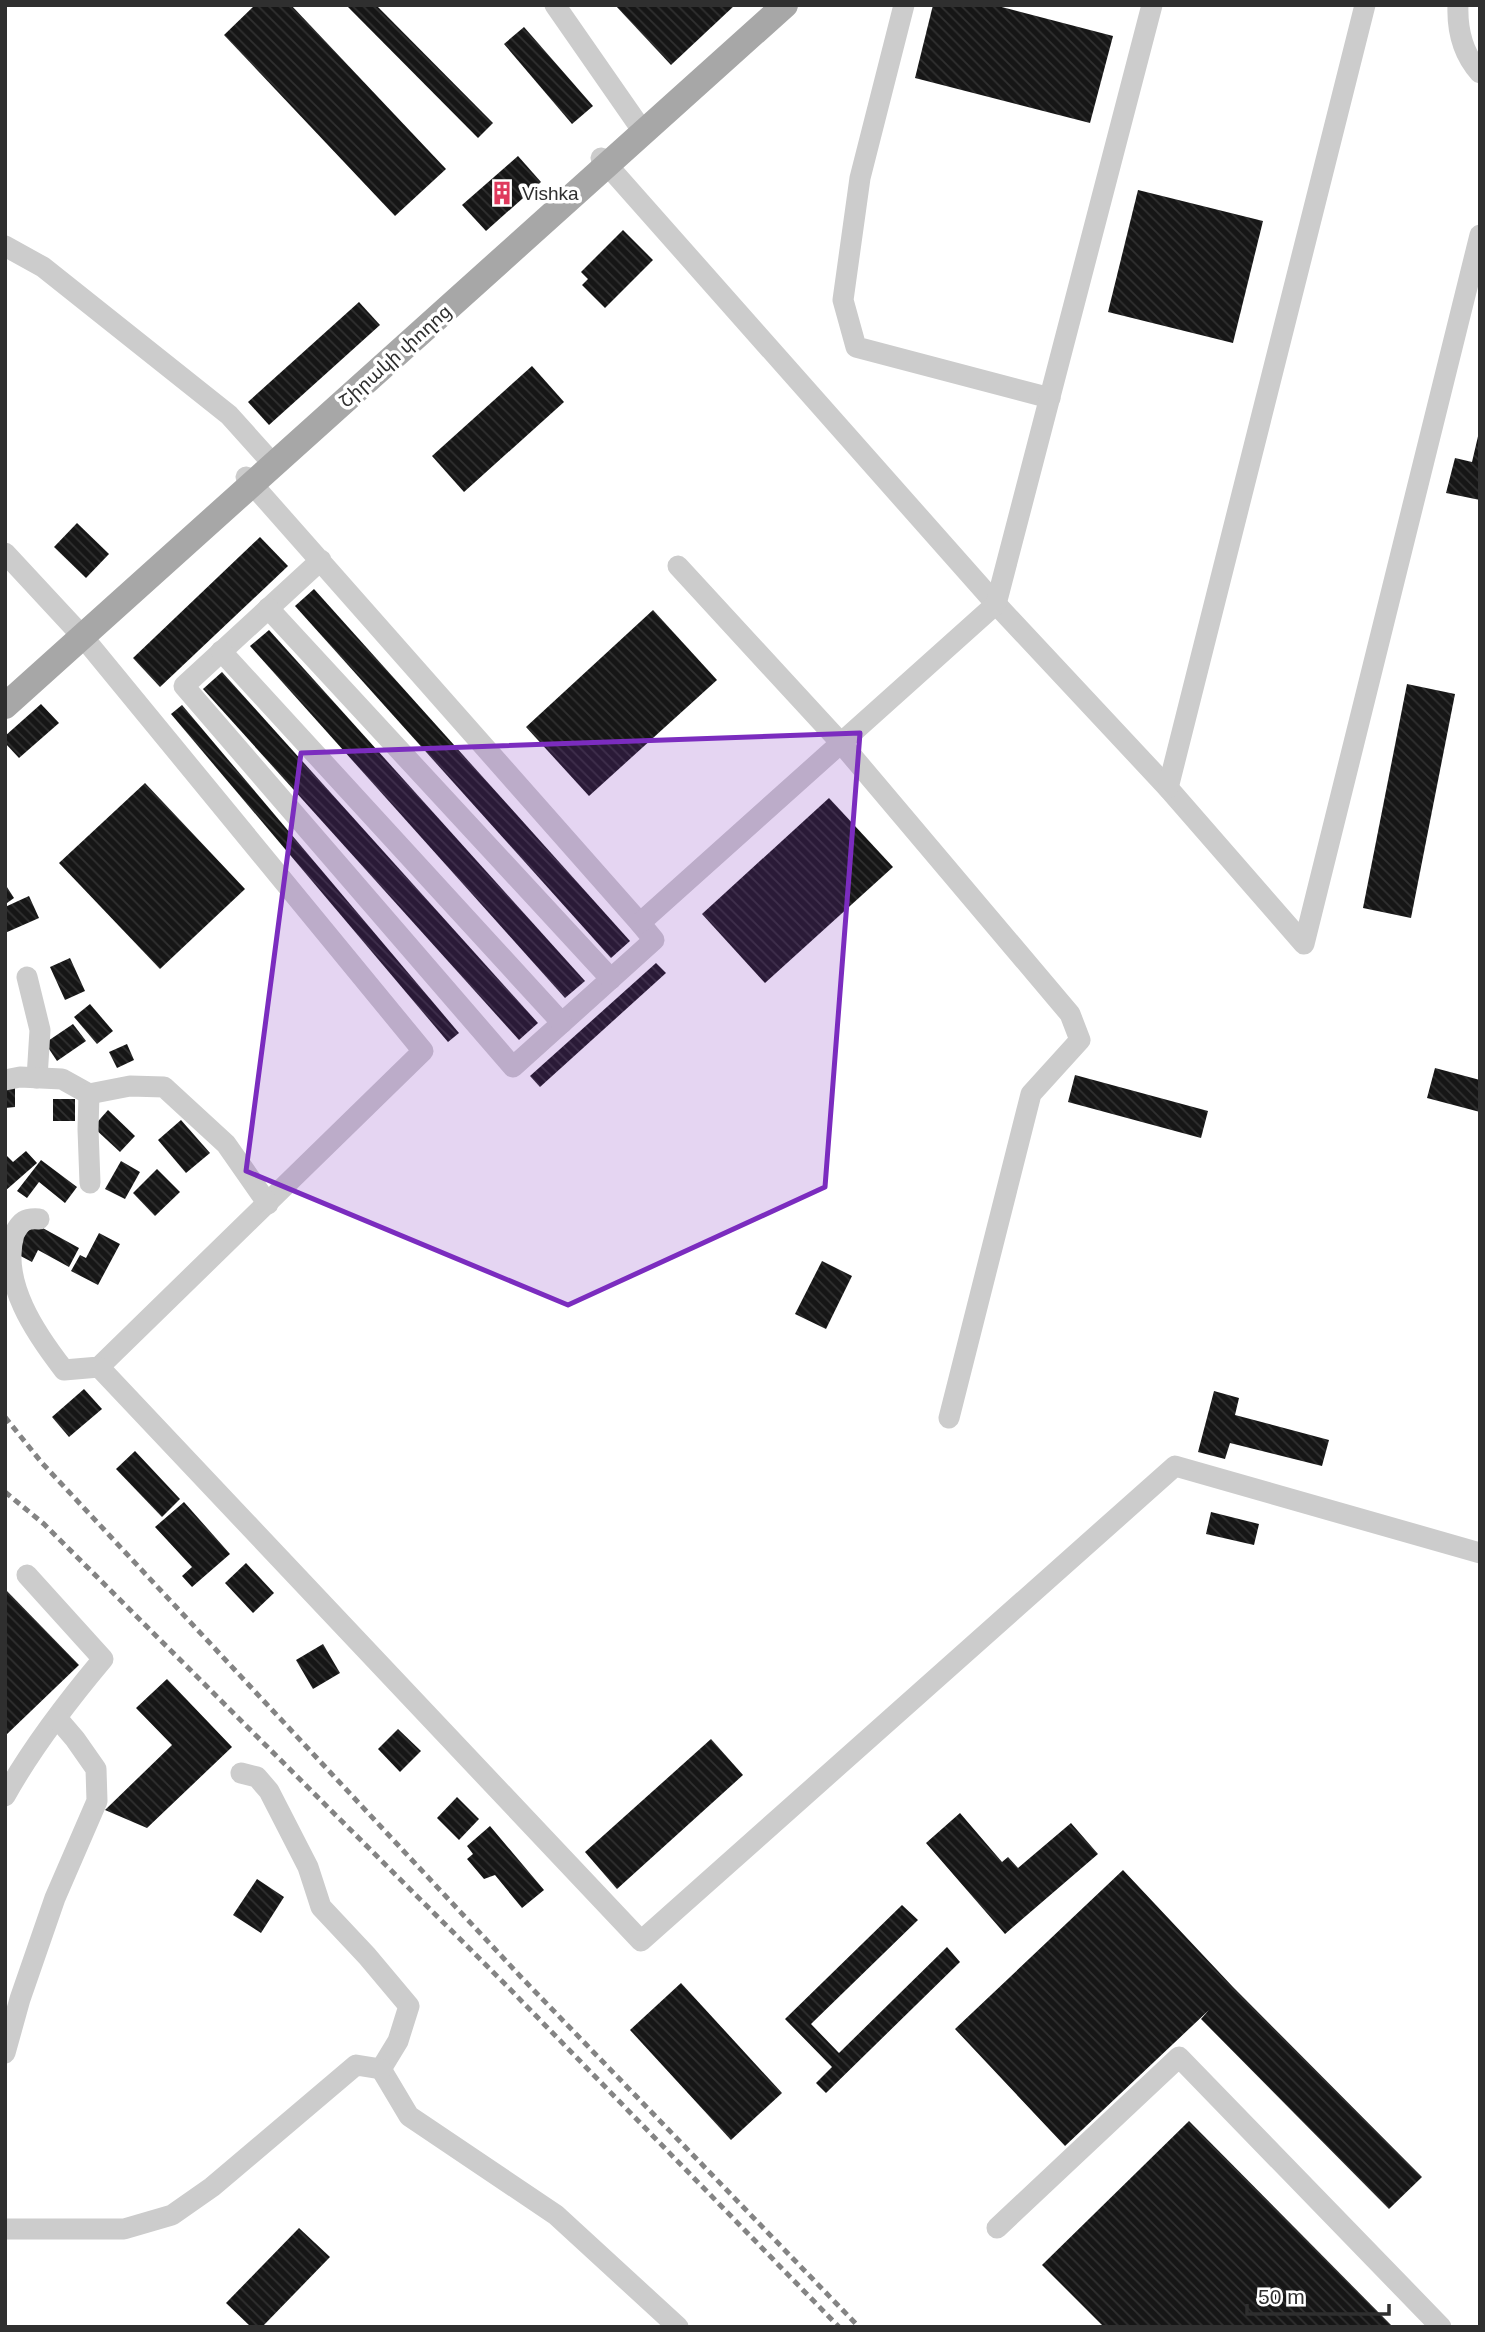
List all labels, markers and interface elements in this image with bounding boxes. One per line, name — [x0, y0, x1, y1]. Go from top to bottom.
building icon: Vishka — [488, 179, 516, 207]
place label: Vishka — [522, 183, 579, 204]
street label: Շիրակի փողոց — [335, 300, 456, 412]
scale bar — [1247, 2272, 1389, 2316]
text: 50 m — [1258, 2285, 1305, 2308]

